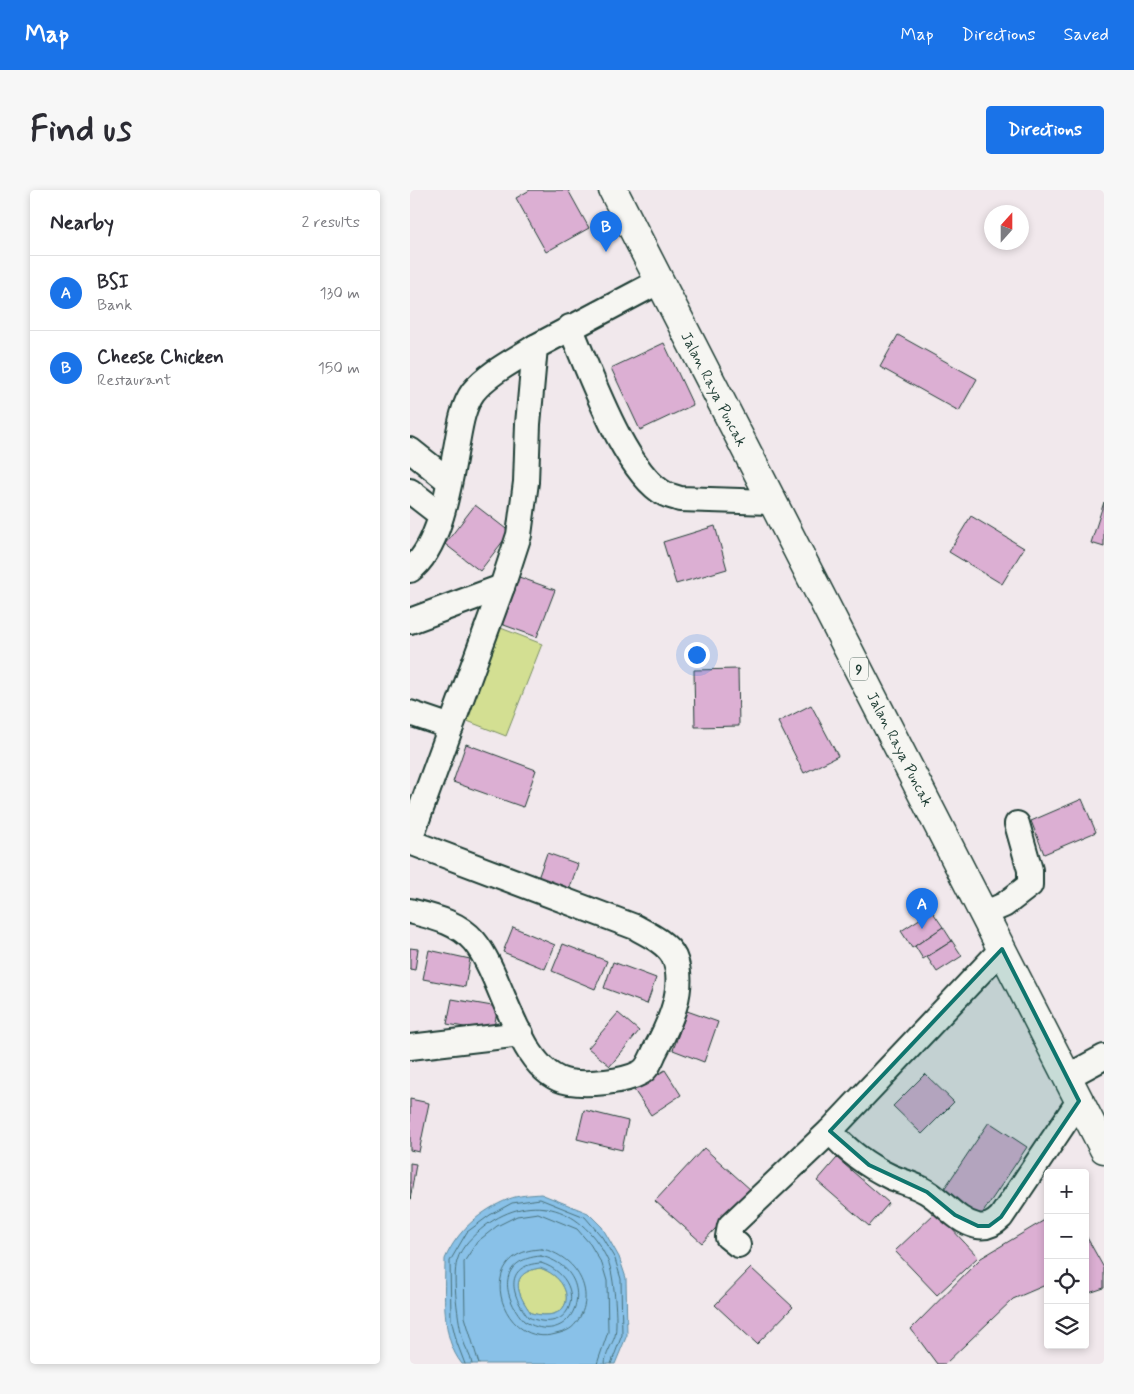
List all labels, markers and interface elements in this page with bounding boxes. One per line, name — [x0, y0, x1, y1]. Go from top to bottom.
text: Map — [25, 20, 69, 51]
text: Map — [901, 23, 934, 47]
text: Directions — [962, 23, 1036, 47]
text: Saved — [1064, 23, 1109, 47]
button: Directions — [986, 106, 1104, 154]
text: Find us — [30, 107, 132, 153]
north arrow — [984, 205, 1029, 250]
text: Nearby — [50, 209, 114, 237]
pin: B — [590, 211, 622, 252]
text: 2 results — [302, 212, 360, 233]
text: BSI — [97, 270, 129, 295]
text: A — [61, 283, 71, 304]
text: 130 m — [319, 283, 360, 304]
text: Bank — [97, 295, 132, 316]
street label: Jalan Raya Puncak — [675, 329, 751, 450]
text: Cheese Chicken — [97, 345, 224, 370]
text: B — [61, 358, 71, 379]
text: 150 m — [318, 358, 360, 379]
text: Restaurant — [97, 370, 171, 391]
your location — [684, 642, 710, 668]
road number: 9 — [850, 658, 868, 680]
street label: Jalan Raya Puncak — [861, 689, 937, 810]
pin: A — [906, 888, 938, 929]
map controls — [1044, 1169, 1089, 1349]
button: + — [1044, 1169, 1089, 1214]
button: − — [1044, 1214, 1089, 1259]
button: locate — [1044, 1259, 1089, 1304]
button: layers — [1044, 1304, 1089, 1349]

